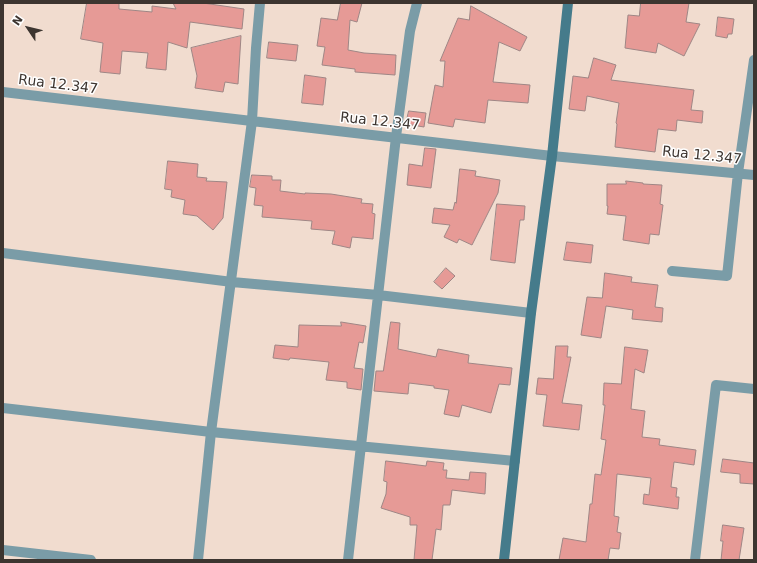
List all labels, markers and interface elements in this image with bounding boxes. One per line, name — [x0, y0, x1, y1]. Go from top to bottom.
north arrow — [8, 8, 48, 48]
text: N — [10, 13, 26, 28]
street label: Rua 12.347 — [17, 72, 99, 98]
street label: Rua 12.347 — [339, 109, 421, 135]
street label: Rua 12.347 — [661, 143, 743, 169]

